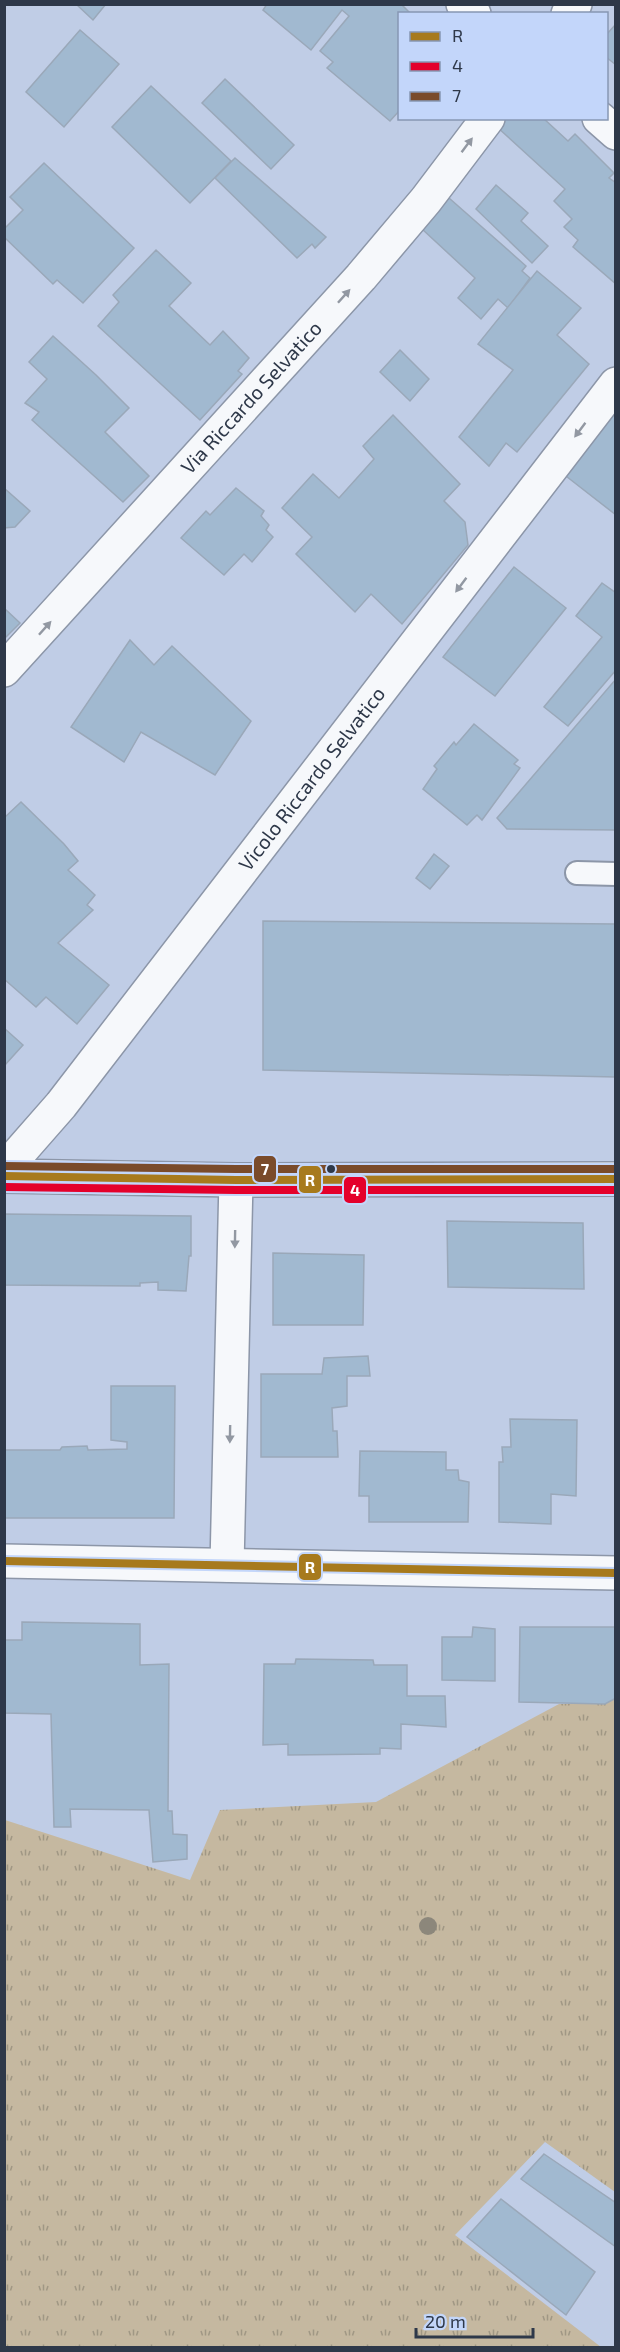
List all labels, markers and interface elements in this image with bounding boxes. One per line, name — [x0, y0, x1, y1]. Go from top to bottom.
legend — [398, 12, 608, 120]
text: R — [452, 24, 463, 46]
text: 4 — [452, 54, 463, 76]
text: 7 — [452, 84, 461, 106]
one-way arrow — [461, 138, 473, 153]
one-way arrow — [336, 289, 350, 303]
street label: Via Riccardo Selvatico — [175, 316, 326, 478]
one-way arrow — [574, 422, 586, 438]
one-way arrow — [455, 577, 468, 593]
one-way arrow — [38, 621, 51, 636]
street label: Vicolo Riccardo Selvatico — [233, 682, 389, 875]
line badge: 7 — [253, 1155, 277, 1183]
text: 7 — [261, 1159, 270, 1178]
unlabelled marker — [325, 1163, 337, 1175]
line badge: R — [298, 1165, 322, 1194]
text: R — [305, 1170, 315, 1189]
line badge: 4 — [343, 1176, 367, 1204]
text: 4 — [350, 1180, 360, 1199]
one-way arrow — [230, 1229, 240, 1248]
one-way arrow — [225, 1424, 235, 1443]
line badge: R — [298, 1553, 322, 1581]
text: R — [305, 1557, 315, 1576]
scale bar — [416, 2301, 533, 2339]
text: 20 m — [425, 2310, 466, 2332]

